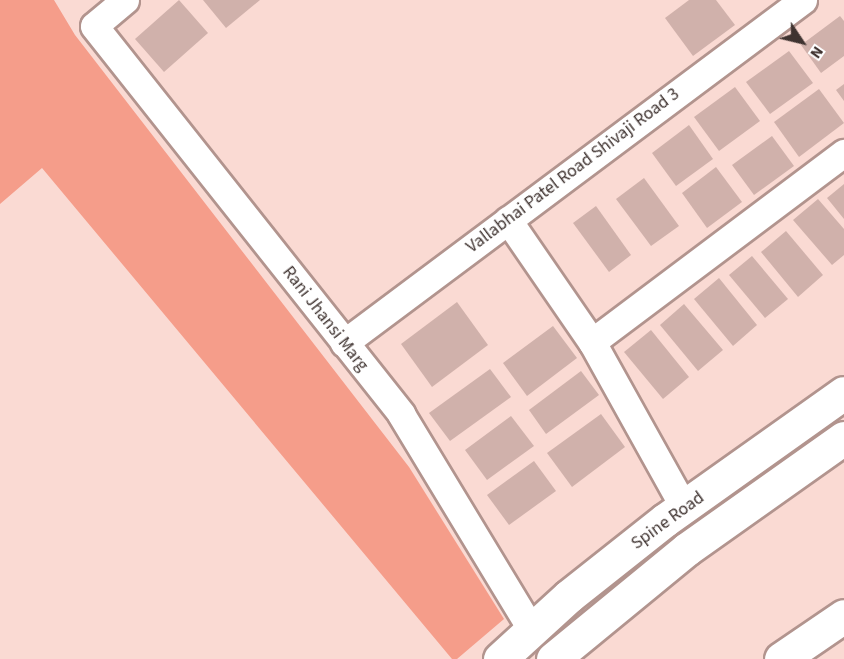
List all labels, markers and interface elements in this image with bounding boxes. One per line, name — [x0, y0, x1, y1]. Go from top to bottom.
north arrow — [772, 12, 832, 72]
text: N — [805, 42, 829, 63]
street label: Vallabhai Patel Road Shivaji Road 3 — [462, 84, 684, 258]
street label: Rani Jhansi Marg — [277, 262, 373, 376]
street label: Spine Road — [627, 487, 709, 555]

